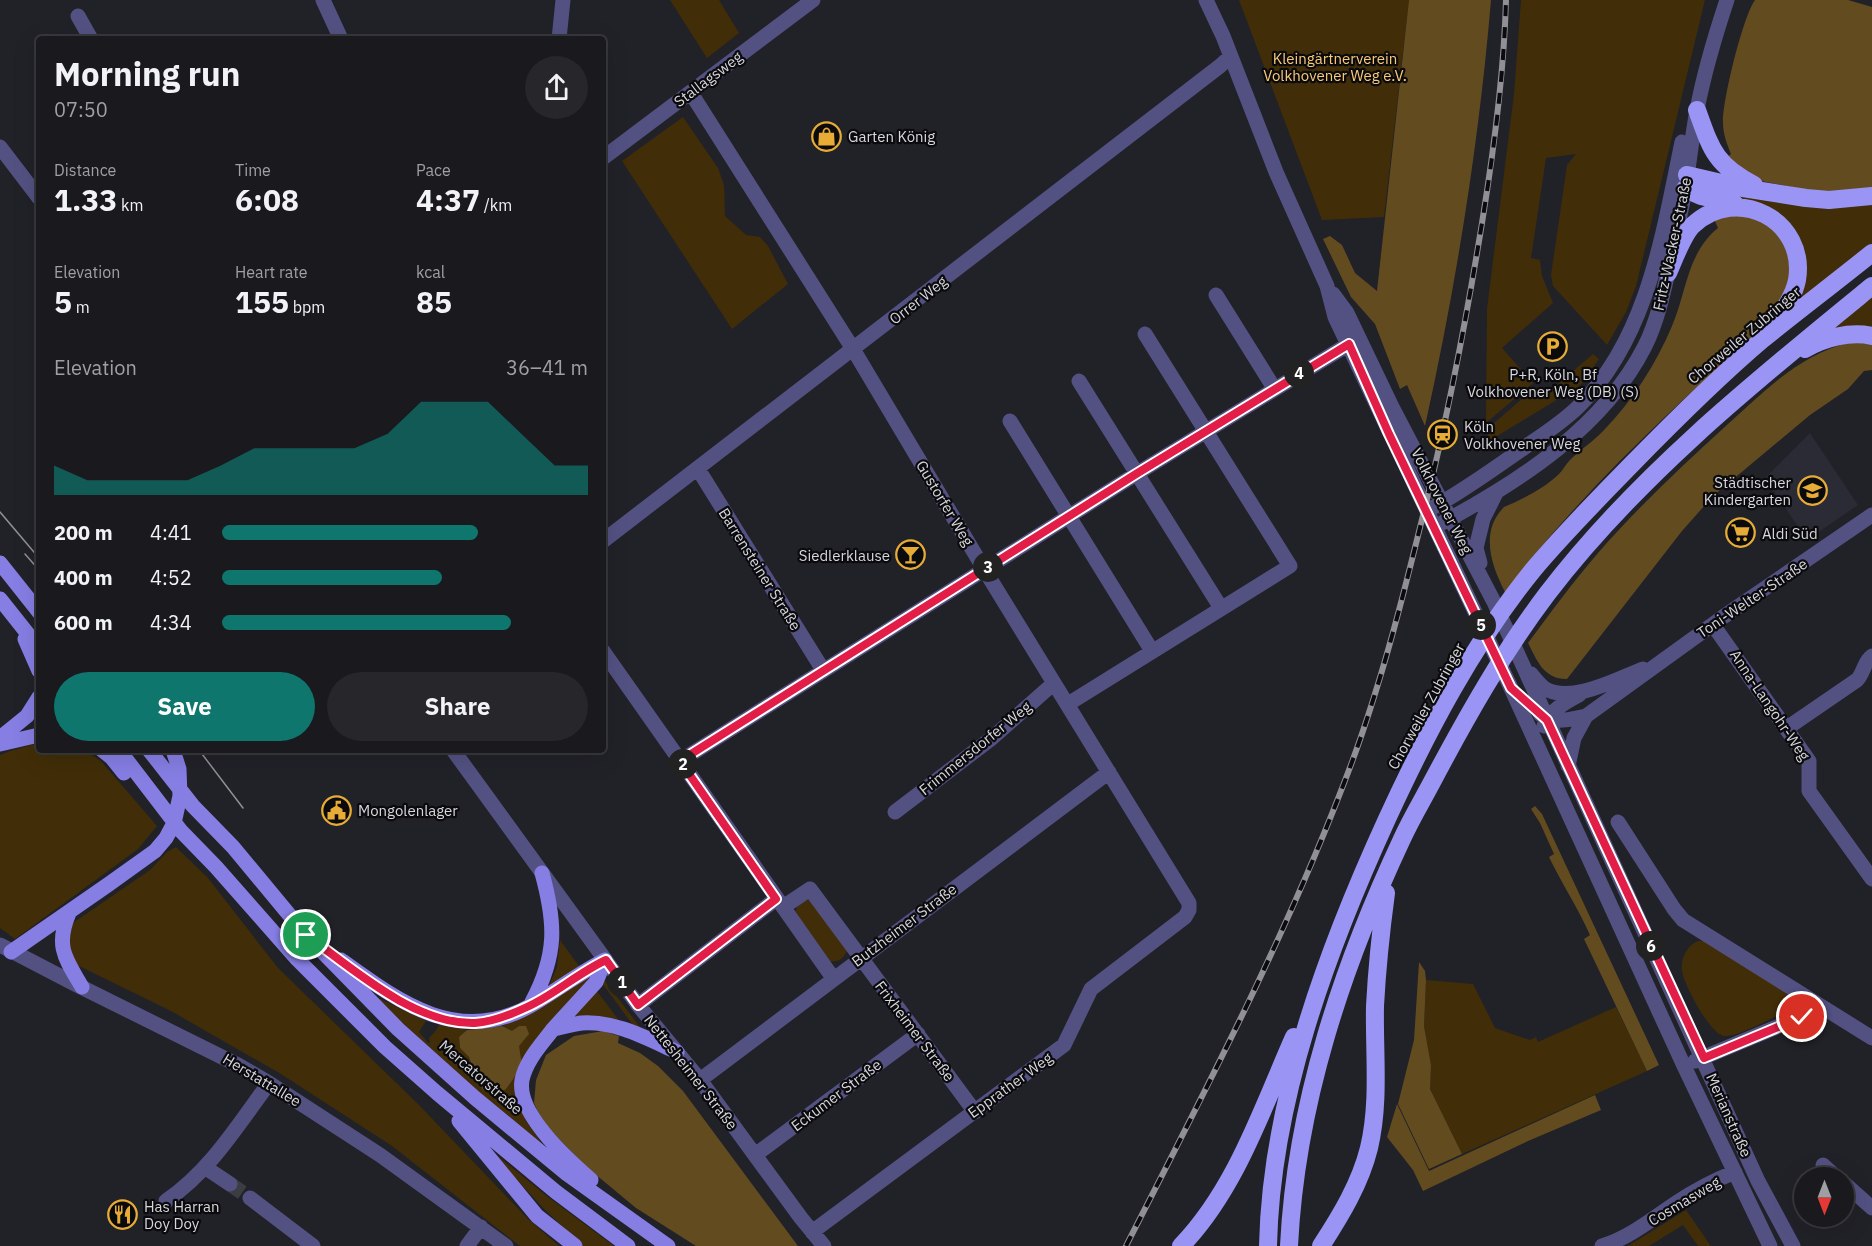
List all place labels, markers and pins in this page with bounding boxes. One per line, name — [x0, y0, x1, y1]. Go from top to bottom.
shop icon: Garten König — [811, 120, 843, 152]
place label: Garten König — [848, 127, 935, 146]
parking icon: P+R, Köln, Bf Volkhovener Weg (DB) (S) — [1537, 331, 1569, 363]
pin: 4 — [1284, 358, 1314, 388]
place label: P+R, Köln, Bf Volkhovener Weg (DB) (S) — [1467, 365, 1639, 401]
place label: Köln Volkhovener Weg — [1464, 417, 1581, 453]
station icon: Köln Volkhovener Weg — [1427, 419, 1459, 451]
place label: Städtischer Kindergarten — [1704, 473, 1791, 509]
school or university icon: Städtischer Kindergarten — [1796, 475, 1828, 507]
supermarket icon: Aldi Süd — [1725, 517, 1757, 549]
place label: Aldi Süd — [1762, 524, 1818, 543]
bar icon: Siedlerklause — [895, 539, 927, 571]
place label: Siedlerklause — [799, 546, 890, 565]
pin: 3 — [973, 552, 1003, 582]
pin: 5 — [1466, 610, 1496, 640]
pin: 2 — [668, 749, 698, 779]
public building icon: Mongolenlager — [321, 794, 353, 826]
place label: Mongolenlager — [358, 801, 458, 820]
pin — [280, 909, 331, 960]
pin: 6 — [1636, 931, 1666, 961]
pin: 1 — [607, 967, 637, 997]
pin — [1776, 991, 1827, 1042]
place label: Has Harran Doy Doy — [144, 1197, 220, 1233]
restaurant icon: Has Harran Doy Doy — [107, 1199, 139, 1231]

